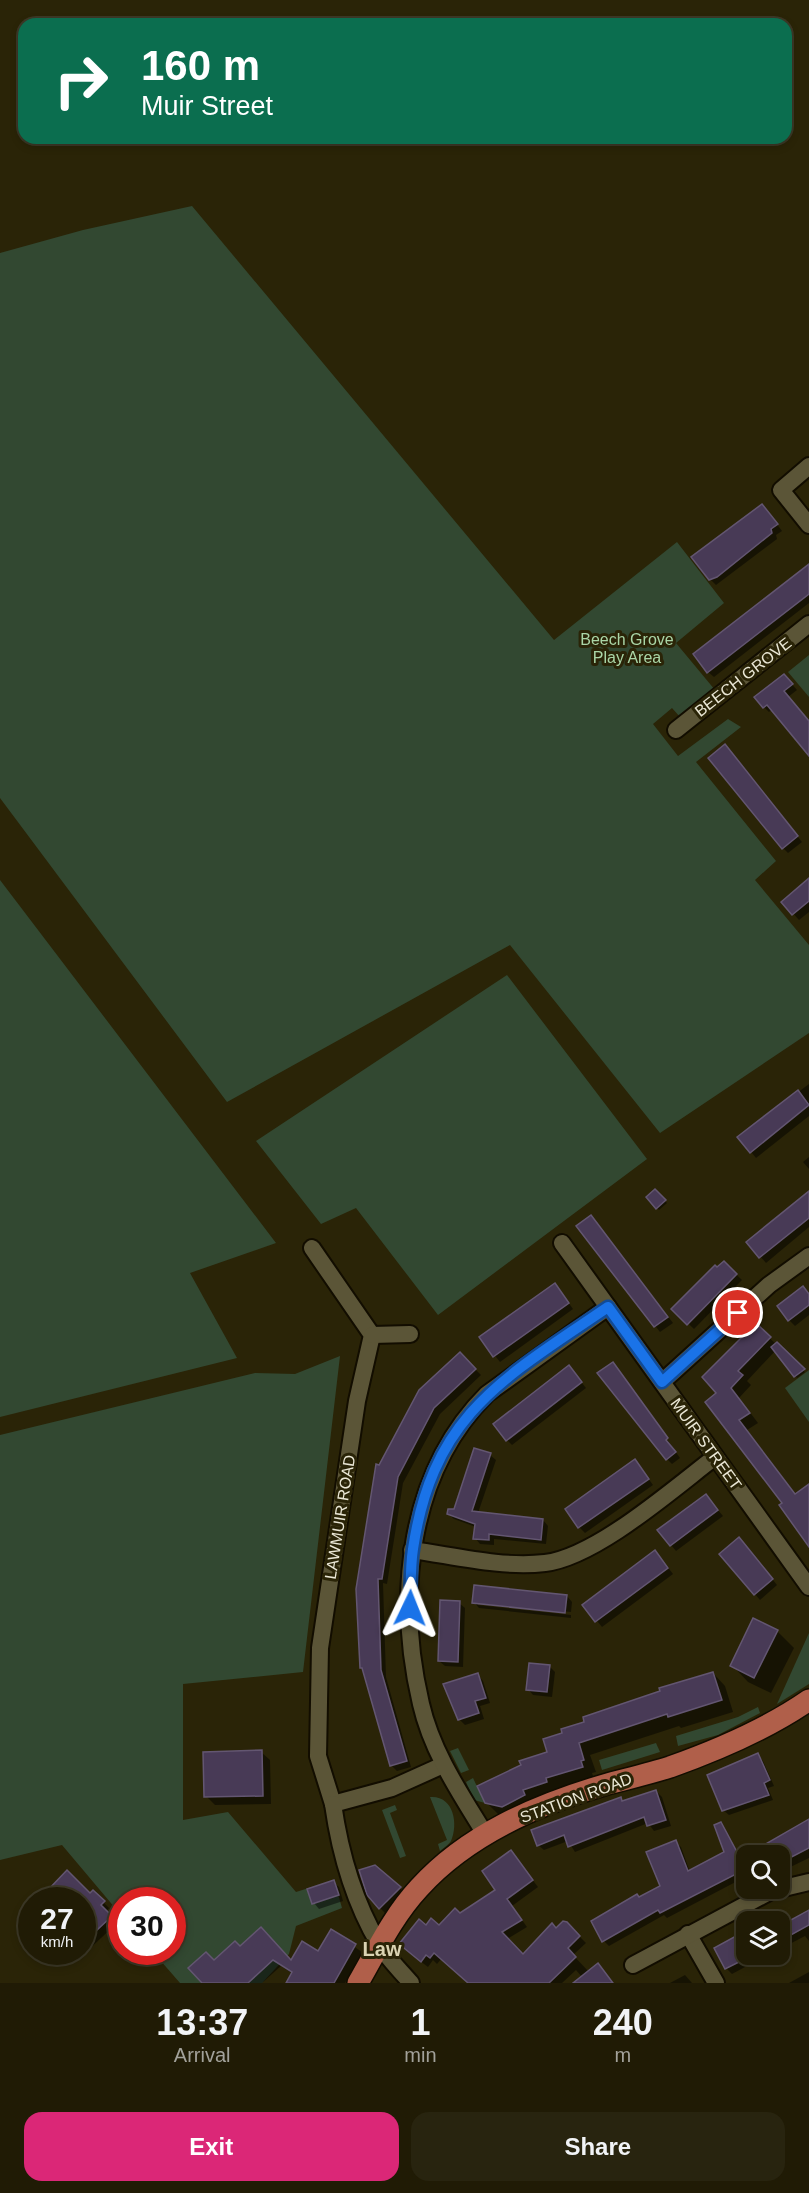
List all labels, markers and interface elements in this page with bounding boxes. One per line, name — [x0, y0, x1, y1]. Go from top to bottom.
icon: right — [42, 42, 120, 120]
text: 160 m — [141, 42, 260, 89]
text: Muir Street — [141, 91, 273, 121]
park label: Beech Grove Play Area — [580, 631, 674, 666]
street label: BEECH GROVE — [692, 634, 794, 720]
pin — [712, 1287, 763, 1338]
icon: arrive — [721, 1296, 754, 1329]
street label: MUIR STREET — [667, 1395, 745, 1493]
street label: LAWMUIR ROAD — [322, 1454, 358, 1580]
position arrow — [378, 1576, 442, 1640]
street label: STATION ROAD — [518, 1770, 634, 1826]
map controls — [736, 1845, 790, 1965]
button: search — [736, 1845, 790, 1899]
speed limit sign: 30 — [108, 1887, 186, 1965]
text: 27 — [40, 1902, 74, 1935]
button: layers — [736, 1911, 790, 1965]
text: km/h — [41, 1933, 73, 1950]
district label: Law — [363, 1938, 402, 1960]
text: 13:37 — [156, 2002, 248, 2043]
text: 1 — [410, 2002, 430, 2043]
text: 240 — [593, 2002, 653, 2043]
text: Arrival — [174, 2044, 231, 2066]
text: min — [404, 2044, 437, 2066]
text: m — [614, 2044, 631, 2066]
button: Exit — [24, 2112, 399, 2181]
button: Share — [411, 2112, 785, 2181]

